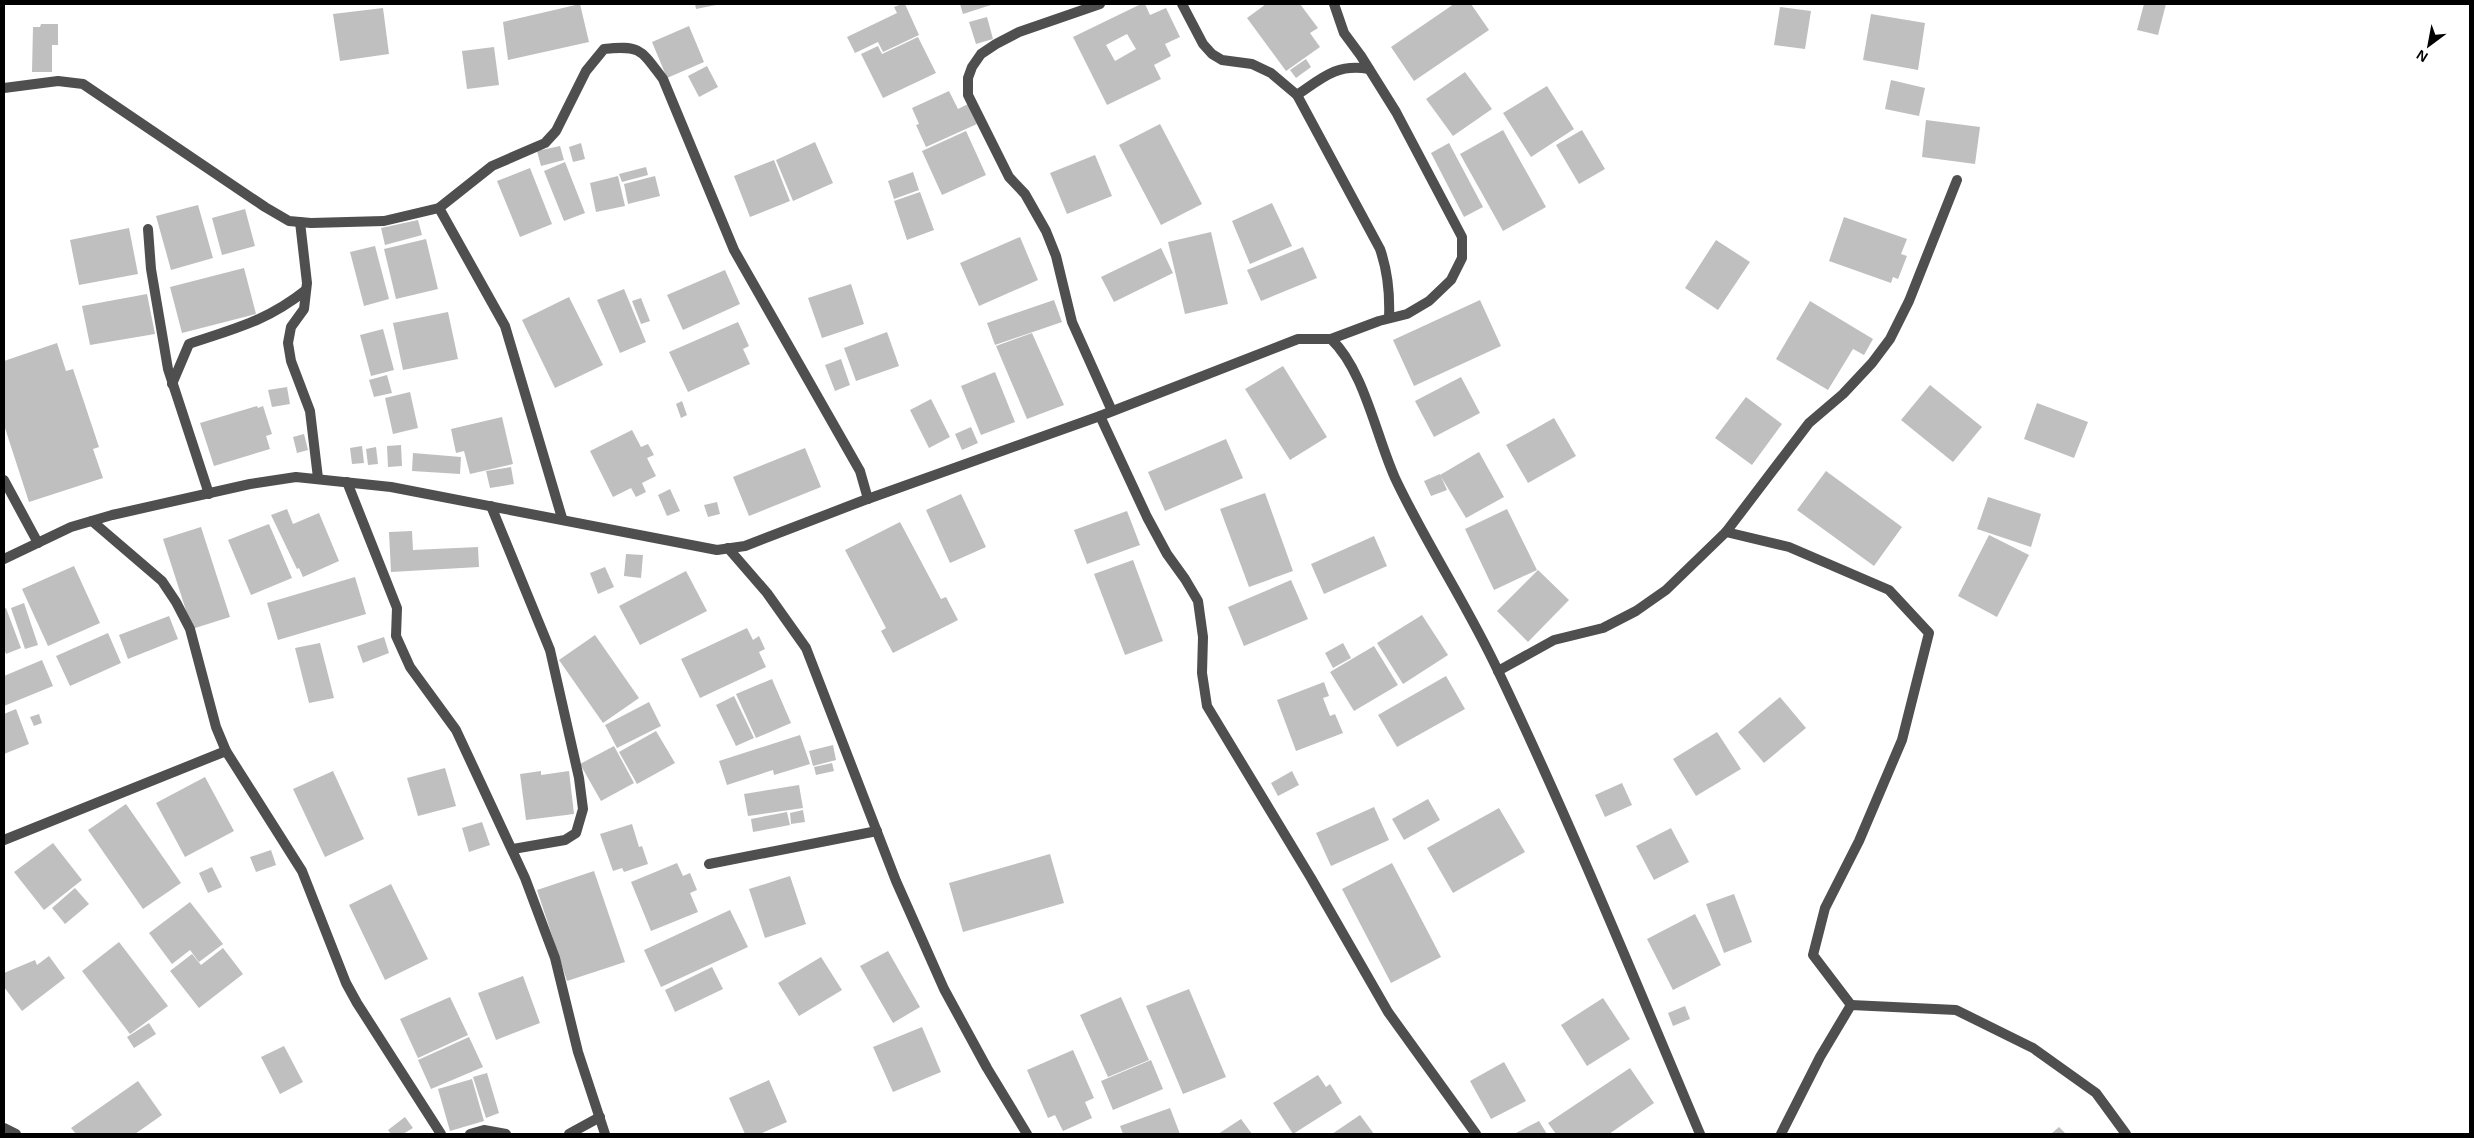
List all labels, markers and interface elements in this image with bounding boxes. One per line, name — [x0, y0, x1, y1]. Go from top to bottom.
north arrow — [2404, 20, 2454, 70]
text: N — [2414, 47, 2431, 65]

